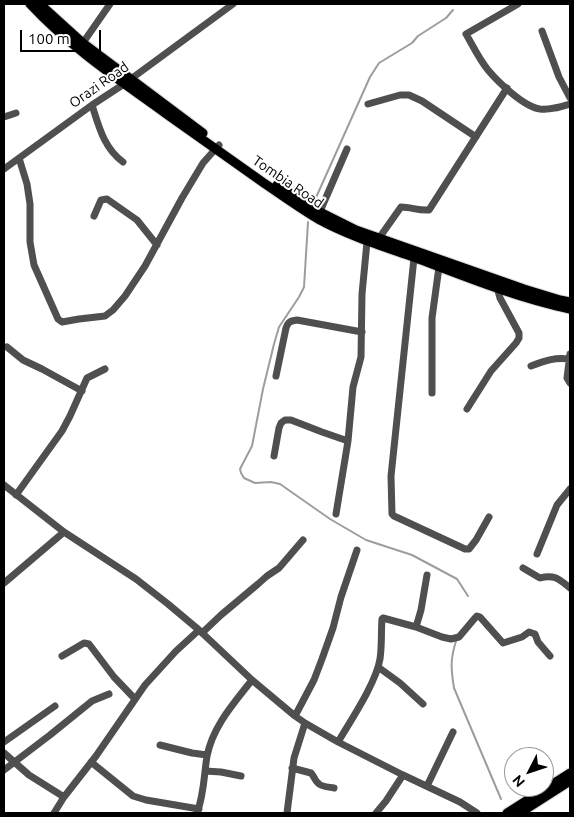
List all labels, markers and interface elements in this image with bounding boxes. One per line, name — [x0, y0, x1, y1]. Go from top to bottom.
scale bar — [22, 20, 104, 52]
text: 100 m — [28, 30, 70, 47]
street label: Orazi Road — [66, 58, 132, 112]
street label: Tombia Road — [249, 152, 327, 212]
north arrow — [504, 747, 554, 797]
text: N — [509, 772, 528, 790]

